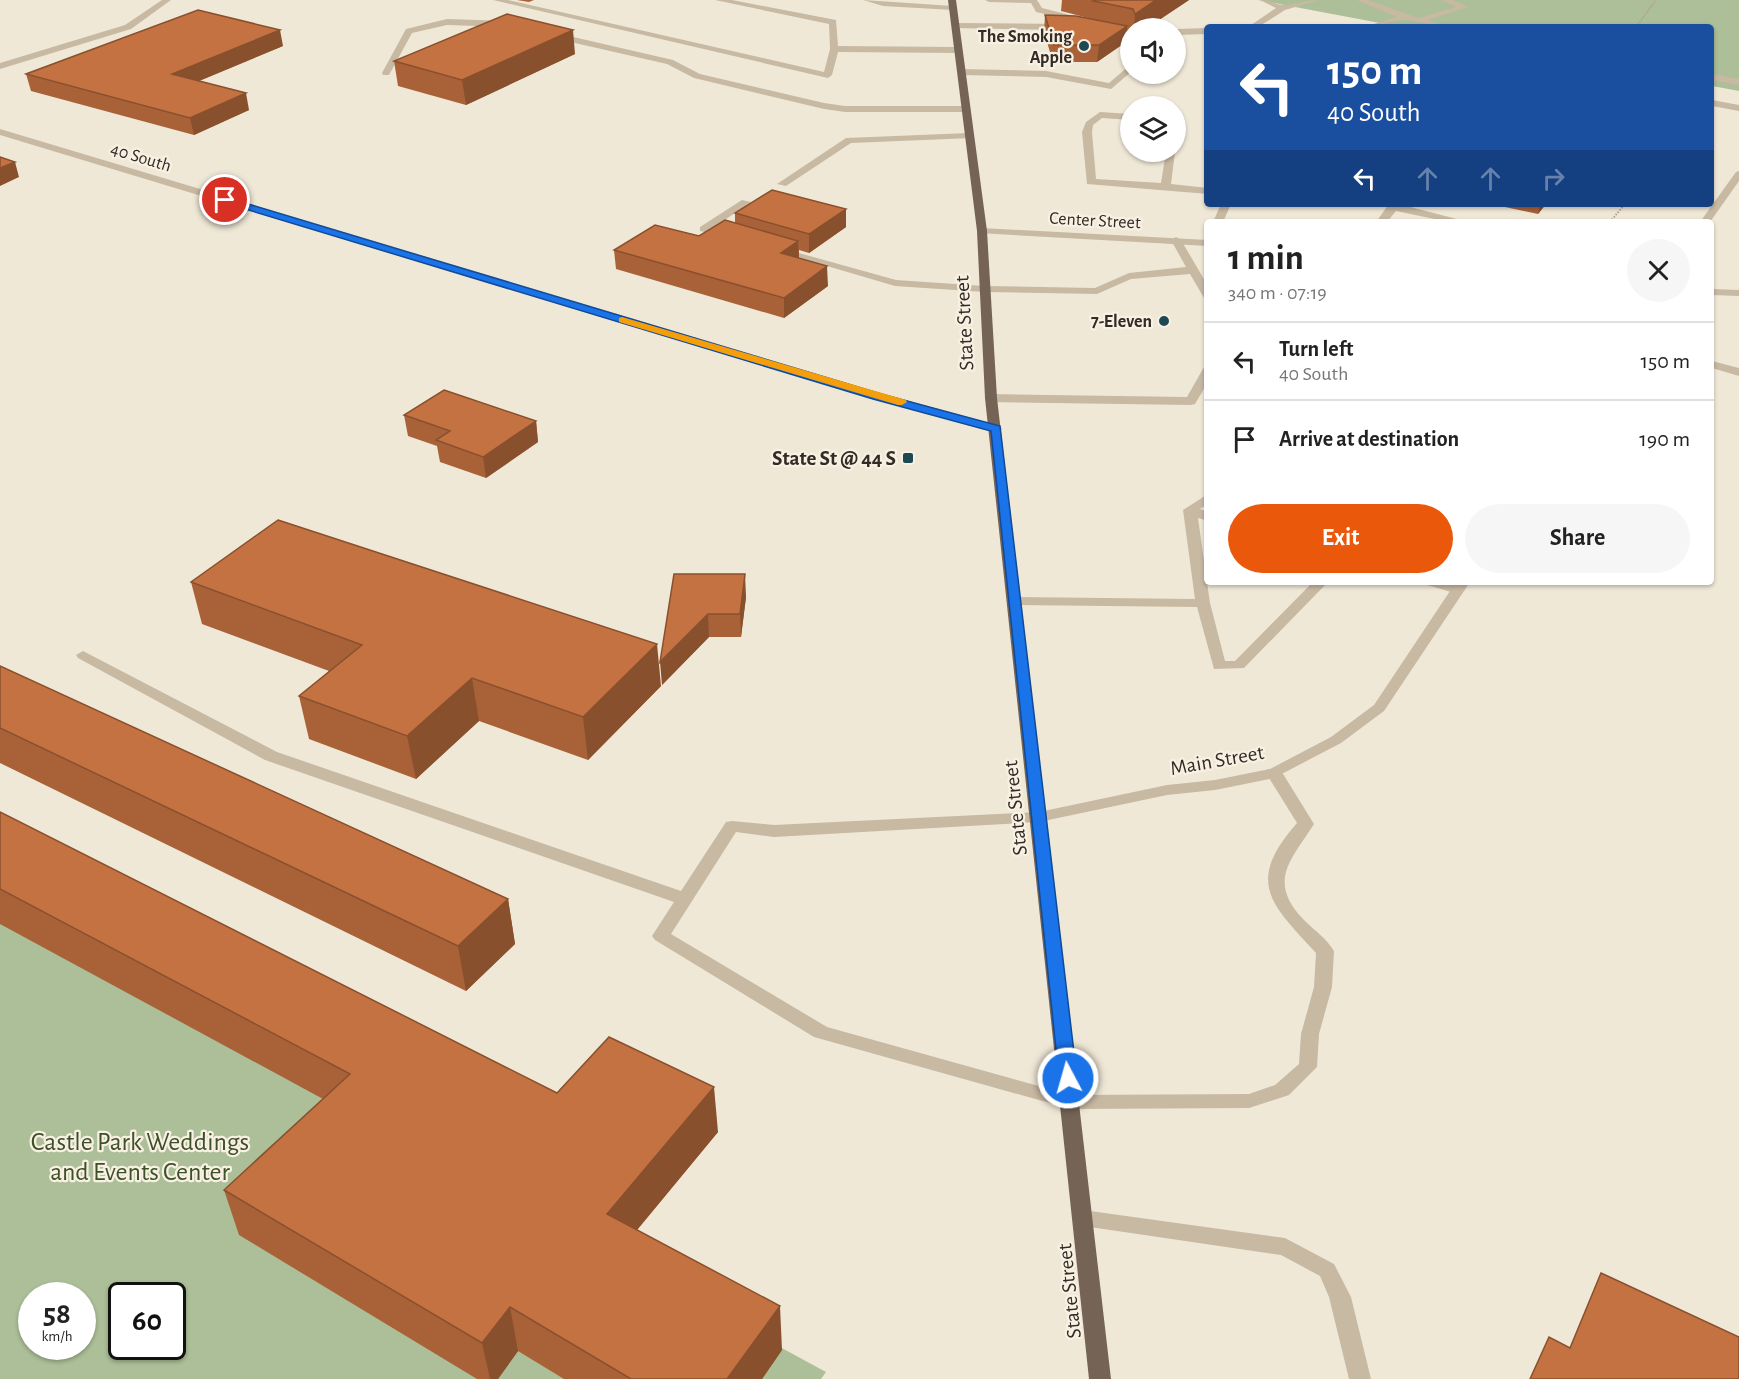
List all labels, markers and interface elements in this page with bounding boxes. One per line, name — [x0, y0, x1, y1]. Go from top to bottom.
map controls — [1120, 18, 1186, 162]
button: sound — [1120, 18, 1186, 84]
place label: The Smoking Apple — [978, 28, 1073, 67]
marker: The Smoking Apple — [1077, 39, 1091, 53]
icon: left — [1228, 48, 1306, 126]
text: 150 m — [1327, 50, 1422, 92]
button: layers — [1120, 96, 1186, 162]
text: 40 South — [1327, 99, 1421, 126]
street label: 40 South — [108, 140, 173, 176]
icon: left — [1348, 162, 1381, 195]
icon: ahead — [1411, 162, 1444, 195]
icon: ahead — [1474, 162, 1507, 195]
icon: right — [1537, 162, 1570, 195]
pin — [199, 174, 250, 225]
icon: arrive — [208, 183, 241, 216]
street label: Center Street — [1049, 210, 1141, 232]
button: close — [1627, 239, 1690, 302]
text: 1 min — [1228, 240, 1304, 276]
street label: State Street — [952, 275, 977, 371]
text: 340 m · 07:19 — [1228, 283, 1327, 303]
place label: 7-Eleven — [1091, 313, 1152, 331]
marker: 7-Eleven — [1157, 314, 1171, 328]
text: Turn left — [1279, 338, 1353, 360]
icon: left — [1228, 345, 1261, 378]
text: 150 m — [1640, 350, 1690, 372]
text: 40 South — [1279, 364, 1348, 384]
icon: arrive — [1228, 423, 1261, 456]
text: Arrive at destination — [1279, 428, 1459, 450]
text: 190 m — [1639, 428, 1690, 450]
place label: State St @ 44 S — [772, 448, 896, 469]
marker: State St @ 44 S — [901, 451, 915, 465]
button: Exit — [1228, 504, 1453, 573]
button: Share — [1465, 504, 1690, 573]
street label: Main Street — [1169, 742, 1266, 779]
street label: State Street — [1000, 759, 1031, 856]
position arrow — [1036, 1046, 1100, 1110]
park label: Castle Park Weddings and Events Center — [31, 1129, 249, 1185]
street label: State Street — [1054, 1242, 1085, 1339]
speed limit sign: 60 — [108, 1282, 186, 1360]
text: 58 — [43, 1299, 71, 1329]
text: km/h — [42, 1329, 72, 1344]

